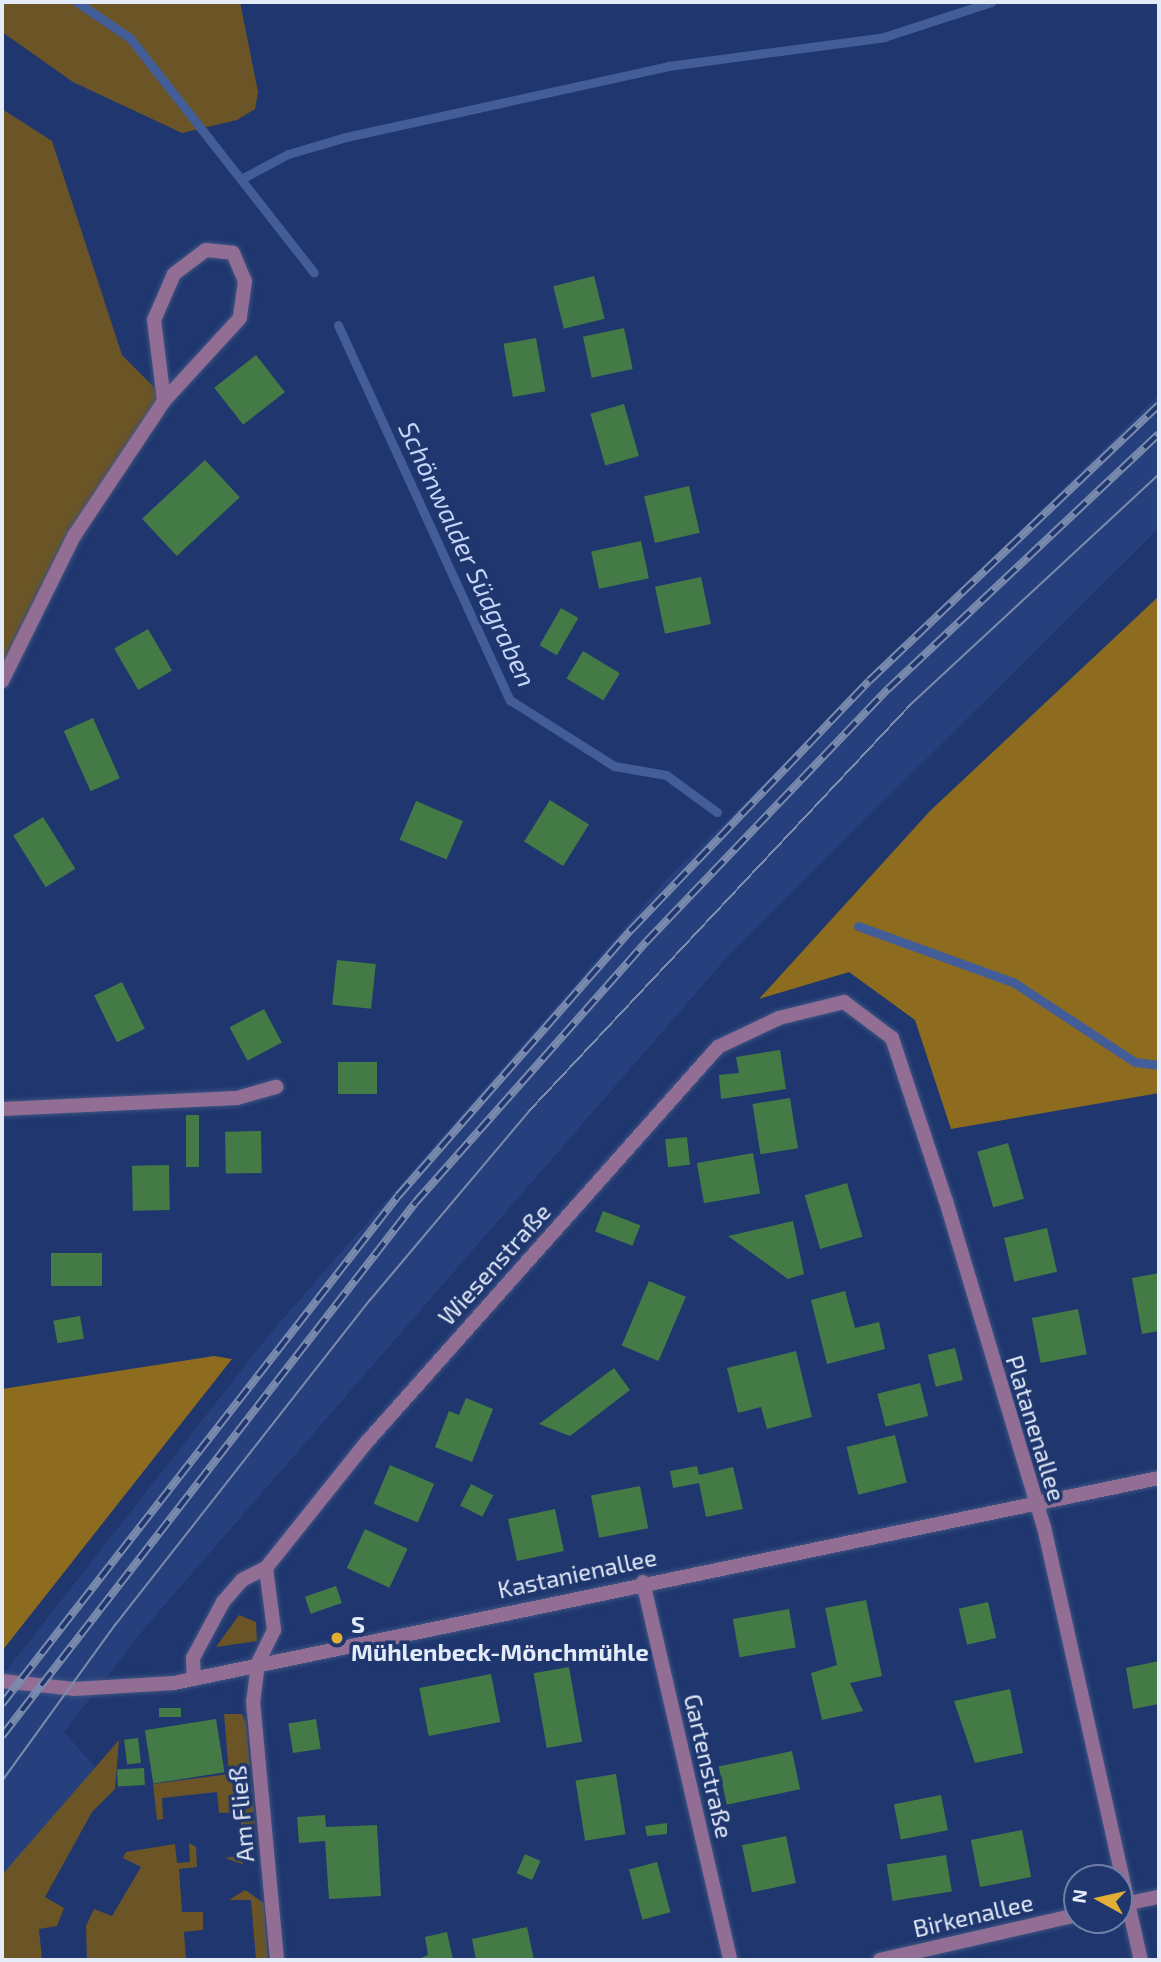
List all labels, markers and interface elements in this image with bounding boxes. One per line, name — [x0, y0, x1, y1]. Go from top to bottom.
water label: Schönwalder Südgraben — [393, 416, 543, 692]
street label: Wiesenstraße — [432, 1197, 556, 1331]
street label: Platanenallee — [1000, 1352, 1072, 1504]
street label: Kastanienallee — [495, 1542, 659, 1604]
place label: S Mühlenbeck-Mönchmühle — [351, 1610, 649, 1666]
marker: S Mühlenbeck-Mönchmühle — [329, 1630, 345, 1646]
street label: Gartenstraße — [678, 1691, 740, 1841]
street label: Am Fließ — [222, 1765, 260, 1863]
north arrow — [1063, 1864, 1133, 1934]
street label: Birkenallee — [910, 1887, 1036, 1943]
text: N — [1066, 1888, 1091, 1905]

